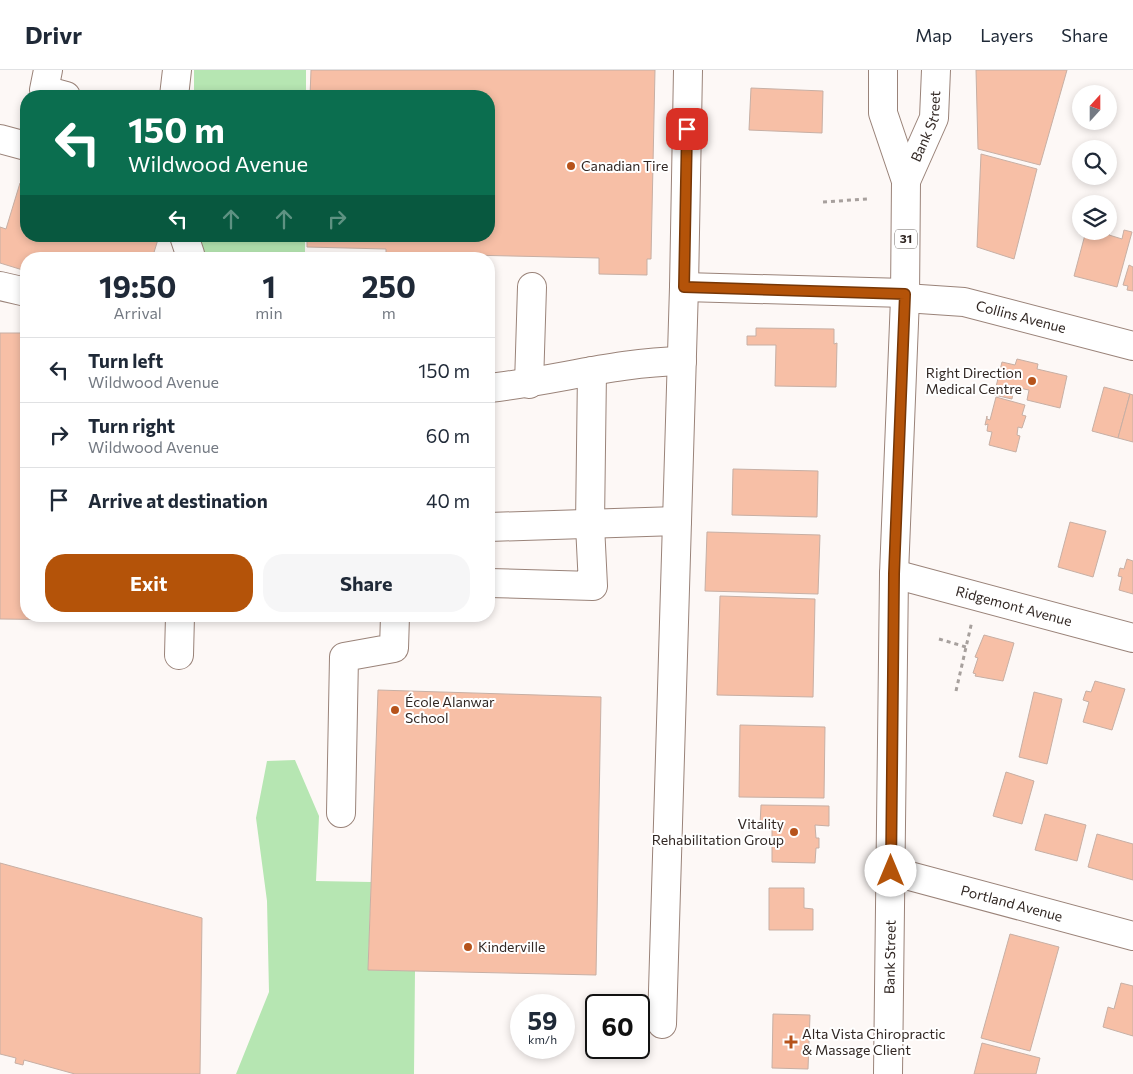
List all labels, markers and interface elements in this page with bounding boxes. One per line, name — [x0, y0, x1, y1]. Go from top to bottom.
text: Drivr — [25, 20, 82, 49]
text: Map — [915, 24, 952, 46]
text: Layers — [980, 24, 1033, 46]
text: Share — [1061, 24, 1108, 46]
north arrow — [1072, 85, 1118, 130]
map controls — [1072, 85, 1117, 240]
street label: Bank Street — [907, 90, 943, 164]
text: 150 m — [128, 107, 225, 150]
pin — [666, 108, 708, 150]
icon: left — [45, 110, 110, 175]
icon: arrive — [673, 115, 701, 143]
button: search — [1072, 140, 1117, 185]
text: Wildwood Avenue — [128, 150, 308, 177]
place label: Canadian Tire — [581, 157, 668, 174]
marker: Canadian Tire — [565, 160, 577, 172]
button: layers — [1072, 195, 1117, 240]
icon: left — [164, 205, 192, 233]
icon: ahead — [217, 205, 245, 233]
icon: ahead — [270, 205, 298, 233]
icon: right — [323, 205, 351, 233]
road number: 31 — [895, 230, 917, 248]
text: 19:50 — [99, 267, 176, 304]
text: 1 — [262, 267, 276, 304]
text: 250 — [362, 267, 416, 304]
street label: Collins Avenue — [974, 296, 1068, 336]
text: Arrival — [113, 303, 162, 322]
text: min — [255, 303, 283, 322]
text: m — [382, 303, 396, 322]
text: Turn left — [88, 349, 163, 372]
icon: left — [45, 356, 73, 384]
text: 150 m — [418, 359, 470, 382]
place label: Right Direction Medical Centre — [926, 364, 1022, 397]
text: Wildwood Avenue — [88, 372, 219, 391]
marker: Right Direction Medical Centre — [1026, 375, 1038, 387]
text: Turn right — [88, 414, 175, 437]
icon: right — [45, 421, 73, 449]
text: 60 m — [426, 424, 470, 447]
text: Wildwood Avenue — [88, 437, 219, 456]
icon: arrive — [45, 486, 73, 514]
text: Arrive at destination — [88, 489, 268, 512]
text: 40 m — [426, 489, 470, 512]
button: Exit — [45, 554, 253, 612]
button: Share — [263, 554, 470, 612]
street label: Ridgemont Avenue — [954, 582, 1074, 629]
place label: École Alanwar School — [405, 693, 495, 726]
marker: École Alanwar School — [389, 704, 401, 716]
place label: Vitality Rehabilitation Group — [652, 815, 784, 848]
marker: Vitality Rehabilitation Group — [788, 826, 800, 838]
position arrow — [864, 844, 916, 896]
street label: Portland Avenue — [959, 881, 1065, 925]
street label: Bank Street — [880, 919, 899, 994]
place label: Kinderville — [478, 938, 545, 955]
marker: Kinderville — [462, 941, 474, 953]
speed limit sign: 60 — [585, 994, 650, 1059]
text: 59 — [527, 1005, 558, 1035]
place label: Alta Vista Chiropractic & Massage Client — [802, 1025, 945, 1058]
text: km/h — [528, 1032, 557, 1046]
marker: Alta Vista Chiropractic & Massage Client — [784, 1035, 798, 1049]

